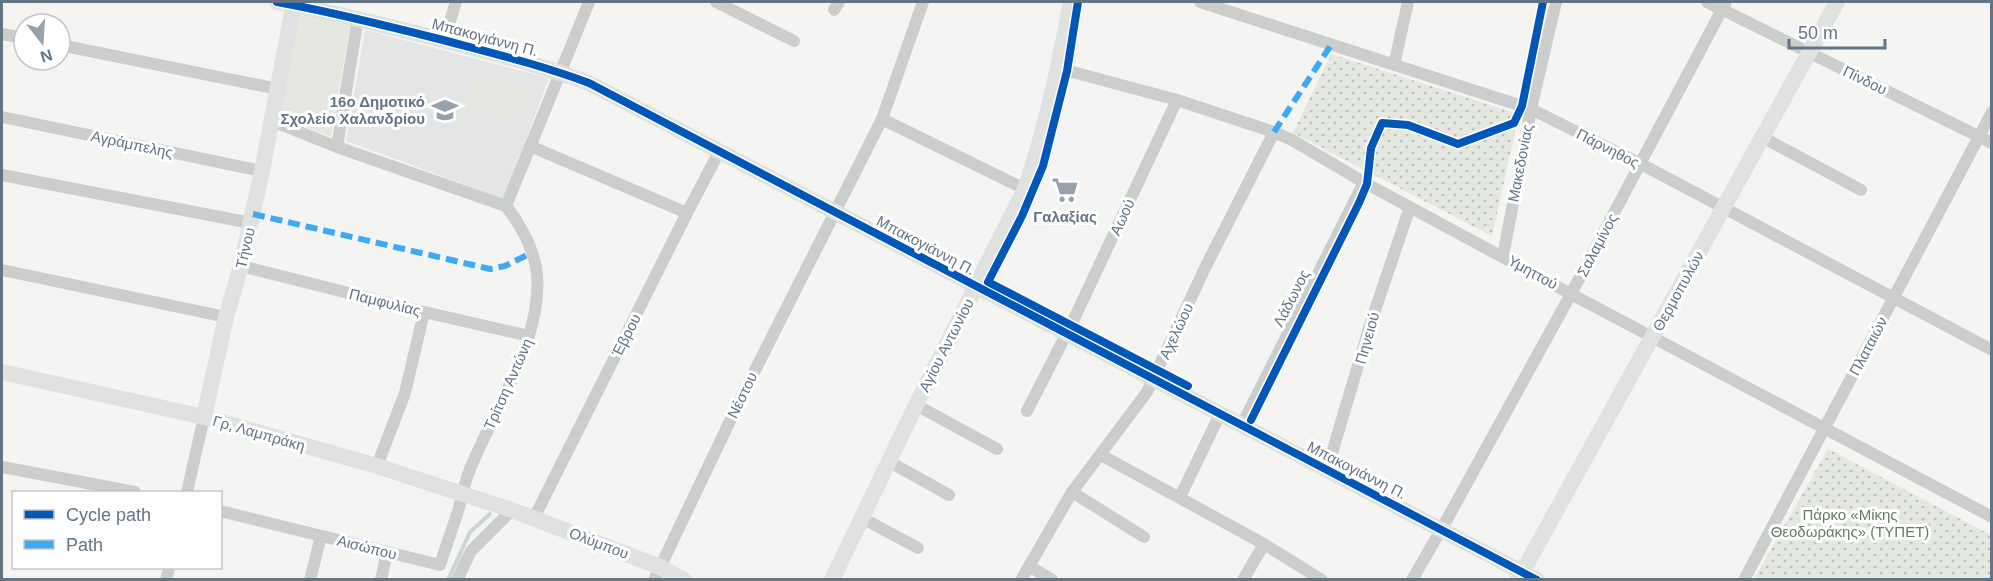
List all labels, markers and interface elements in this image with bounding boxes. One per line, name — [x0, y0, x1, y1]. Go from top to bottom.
north arrow — [12, 12, 72, 72]
scale bar — [1789, 12, 1885, 50]
street label: Μπακογιάννη Π. — [430, 15, 540, 59]
text: 50 m — [1798, 23, 1838, 43]
text: N — [38, 46, 54, 66]
street label: Πίνδου — [1840, 62, 1890, 98]
place label: 16ο Δημοτικό Σχολείο Χαλανδρίου — [280, 93, 425, 127]
school or university icon: 16ο Δημοτικό Σχολείο Χαλανδρίου — [430, 95, 460, 125]
street label: Μακεδονίας — [1504, 123, 1536, 203]
street label: Πάρνηθος — [1574, 125, 1642, 171]
street label: Αγράμπελης — [90, 127, 174, 161]
supermarket icon: Γαλαξίας — [1050, 175, 1080, 205]
street label: Αωού — [1106, 196, 1138, 238]
place label: Γαλαξίας — [1033, 208, 1097, 225]
street label: Σαλαμίνος — [1573, 211, 1621, 279]
street label: Μπακογιάννη Π. — [874, 212, 978, 278]
street label: Τήνου — [232, 226, 258, 270]
street label: Θερμοπυλών — [1649, 248, 1707, 334]
street label: Υμηττού — [1505, 251, 1561, 293]
street label: Λάδωνος — [1269, 267, 1313, 329]
street label: Παμφυλίας — [348, 285, 422, 319]
street label: Αγίου Αντωνίου — [915, 295, 977, 395]
street label: Αχελώου — [1156, 300, 1196, 362]
street label: Πηνειού — [1351, 310, 1383, 366]
street label: Έβρου — [608, 311, 644, 360]
street label: Πλαταιών — [1846, 314, 1890, 378]
street label: Τρίτση Αντώνη — [480, 336, 536, 432]
street label: Νέστου — [724, 369, 760, 421]
street label: Γρ, Λαμπράκη — [211, 412, 307, 454]
street label: Μπακογιάννη Π. — [1305, 438, 1409, 502]
legend — [12, 491, 222, 569]
text: Cycle path — [66, 505, 151, 525]
park label: Πάρκο «Μίκης Θεοδωράκης» (ΤΥΠΕΤ) — [1771, 506, 1929, 540]
street label: Ολύμπου — [567, 524, 631, 562]
street label: Αισώπου — [335, 531, 399, 563]
text: Path — [66, 535, 103, 555]

